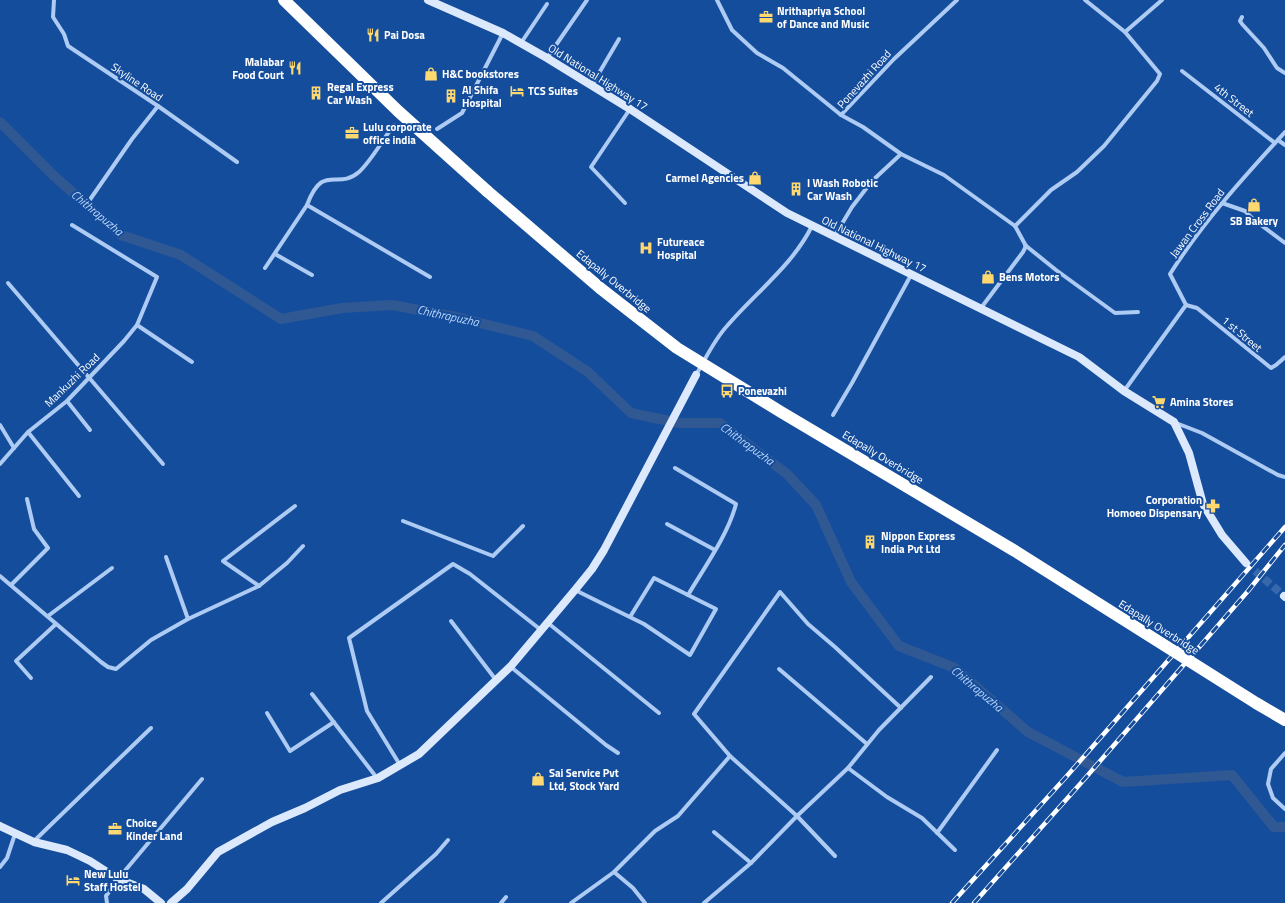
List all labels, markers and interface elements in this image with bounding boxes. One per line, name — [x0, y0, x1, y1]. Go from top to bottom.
place label: Nrithapriya School of Dance and Music — [777, 3, 870, 32]
office icon: Nrithapriya School of Dance and Music — [758, 9, 774, 25]
restaurant icon: Pai Dosa — [365, 27, 381, 43]
place label: Pai Dosa — [384, 27, 425, 43]
street label: Old National Highway 17 — [545, 40, 651, 114]
street label: Ponevazhi Road — [833, 46, 895, 112]
place label: Malabar Food Court — [232, 54, 284, 83]
street label: Skyline Road — [108, 59, 166, 105]
restaurant icon: Malabar Food Court — [287, 60, 303, 76]
shop icon: H&C bookstores — [423, 66, 439, 82]
place label: H&C bookstores — [442, 66, 519, 82]
place label: Regal Express Car Wash — [327, 79, 394, 108]
street label: 4th Street — [1211, 79, 1257, 121]
place label: Al Shifa Hospital — [462, 82, 502, 111]
hotel icon: TCS Suites — [509, 83, 525, 99]
place label: TCS Suites — [528, 83, 578, 99]
building icon: Regal Express Car Wash — [308, 85, 324, 101]
building icon: Al Shifa Hospital — [443, 88, 459, 104]
place label: Lulu corporate office india — [363, 119, 432, 148]
office icon: Lulu corporate office india — [344, 125, 360, 141]
place label: Carmel Agencies — [665, 170, 744, 186]
shop icon: Carmel Agencies — [747, 170, 763, 186]
place label: I Wash Robotic Car Wash — [807, 175, 878, 204]
building icon: I Wash Robotic Car Wash — [788, 181, 804, 197]
water label: Chithrapuzha — [67, 185, 128, 241]
street label: Jawan Cross Road — [1166, 185, 1228, 261]
shop icon: SB Bakery — [1246, 197, 1262, 213]
street label: Old National Highway 17 — [819, 212, 929, 276]
place label: SB Bakery — [1230, 213, 1279, 229]
place label: Futureace Hospital — [657, 234, 705, 263]
hospital icon: Futureace Hospital — [638, 240, 654, 256]
street label: Edapally Overbridge — [573, 246, 655, 317]
shop icon: Bens Motors — [980, 269, 996, 285]
place label: Bens Motors — [999, 269, 1059, 285]
water label: Chithrapuzha — [415, 300, 482, 332]
street label: 1 st Street — [1218, 312, 1266, 356]
street label: Mankuzhi Road — [41, 349, 103, 411]
bus stop icon: Ponevazhi — [719, 383, 735, 399]
place label: Ponevazhi — [738, 383, 787, 399]
supermarket icon: Amina Stores — [1151, 394, 1167, 410]
place label: Amina Stores — [1170, 394, 1234, 410]
water label: Chithrapuzha — [716, 417, 779, 470]
street label: Edapally Overbridge — [839, 426, 927, 488]
place label: Corporation Homoeo Dispensary — [1107, 492, 1202, 521]
pharmacy icon: Corporation Homoeo Dispensary — [1205, 498, 1221, 514]
place label: Nippon Express India Pvt Ltd — [881, 528, 955, 557]
building icon: Nippon Express India Pvt Ltd — [862, 534, 878, 550]
street label: Edapally Overbridge — [1116, 596, 1203, 658]
water label: Chithrapuzha — [947, 661, 1008, 717]
place label: Sai Service Pvt Ltd, Stock Yard — [549, 765, 619, 794]
shop icon: Sai Service Pvt Ltd, Stock Yard — [530, 771, 546, 787]
place label: Choice Kinder Land — [126, 815, 183, 844]
office icon: Choice Kinder Land — [107, 821, 123, 837]
place label: New Lulu Staff Hostel — [84, 866, 141, 895]
hotel icon: New Lulu Staff Hostel — [65, 872, 81, 888]

